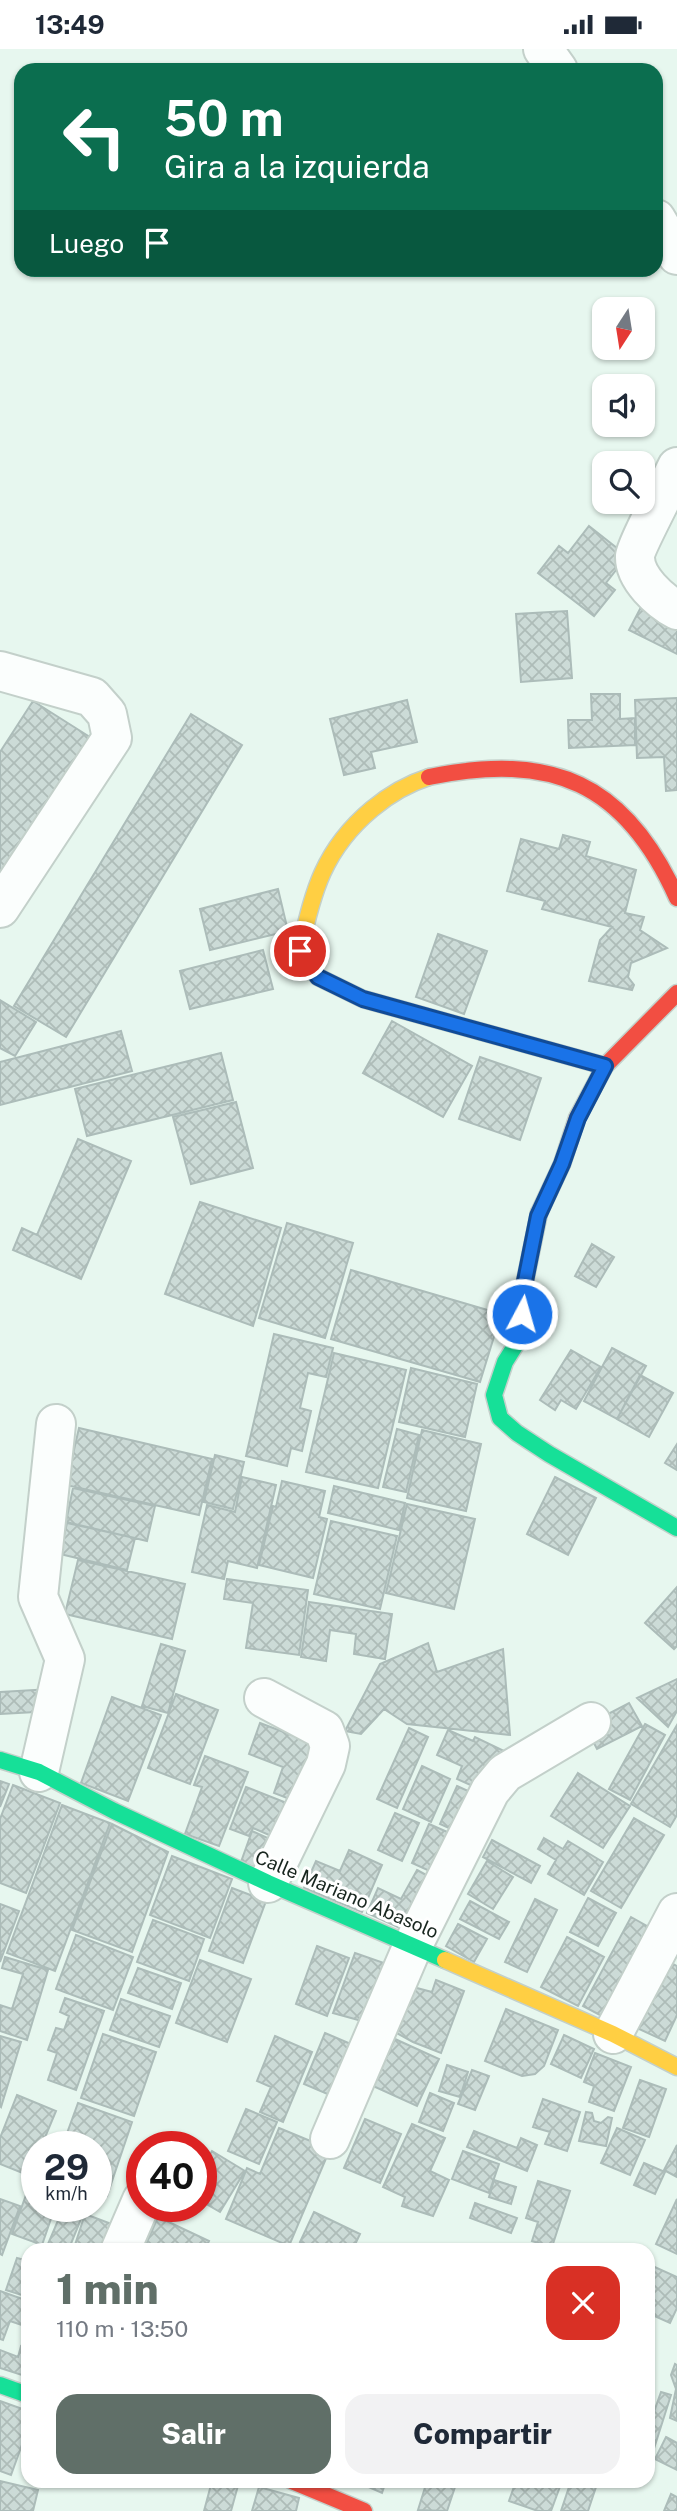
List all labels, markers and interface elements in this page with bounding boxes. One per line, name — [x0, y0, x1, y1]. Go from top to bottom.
text: 13:49 — [35, 9, 105, 40]
text: 50 m — [164, 89, 284, 147]
icon: left — [49, 91, 140, 182]
text: Gira a la izquierda — [164, 148, 430, 185]
icon: arrive — [138, 224, 176, 262]
text: Luego — [49, 228, 124, 259]
north arrow — [592, 297, 654, 361]
map controls — [592, 297, 655, 514]
button: sound — [592, 374, 655, 437]
button: search — [592, 451, 655, 514]
pin — [270, 921, 330, 981]
icon: arrive — [281, 932, 319, 970]
position arrow — [485, 1277, 559, 1351]
street label: Calle Mariano Abasolo — [252, 1845, 442, 1943]
speed limit sign: 40 — [126, 2131, 217, 2222]
text: 29 — [44, 2147, 89, 2188]
text: km/h — [45, 2183, 88, 2204]
text: 1 min — [56, 2264, 159, 2313]
button: close — [546, 2266, 620, 2340]
text: 110 m · 13:50 — [56, 2315, 188, 2342]
button: Salir — [56, 2394, 331, 2474]
button: Compartir — [345, 2394, 620, 2474]

